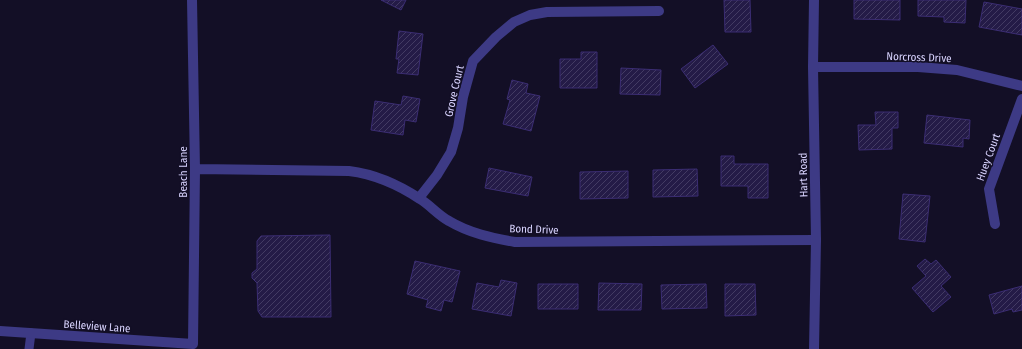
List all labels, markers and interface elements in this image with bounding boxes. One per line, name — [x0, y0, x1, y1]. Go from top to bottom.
street label: Norcross Drive — [886, 50, 952, 65]
street label: Grove Court — [442, 64, 467, 118]
street label: Huey Court — [974, 131, 1003, 183]
street label: Beach Lane — [177, 146, 190, 198]
street label: Hart Road — [797, 152, 810, 198]
street label: Bond Drive — [509, 222, 559, 237]
street label: Belleview Lane — [63, 318, 131, 335]

